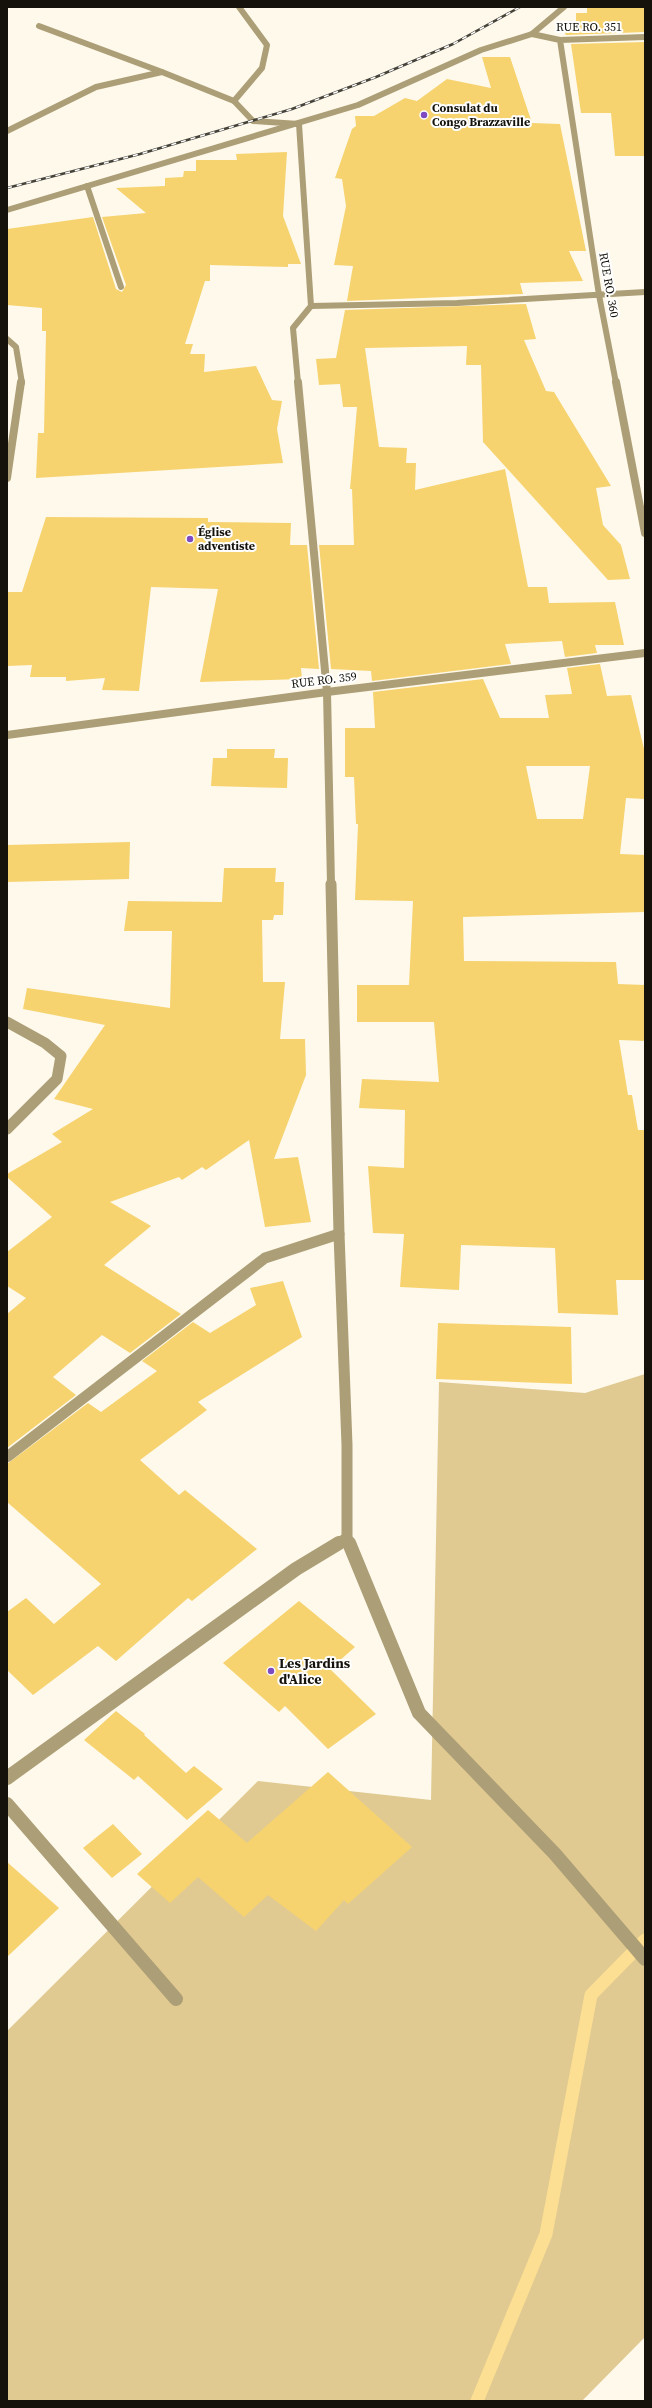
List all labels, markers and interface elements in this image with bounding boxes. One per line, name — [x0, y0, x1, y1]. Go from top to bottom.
street label: RUE RO. 351 — [556, 19, 622, 35]
place label: Consulat du Congo Brazzaville — [432, 100, 530, 130]
marker: Consulat du Congo Brazzaville — [419, 110, 429, 120]
street label: RUE RO. 360 — [595, 251, 623, 319]
place label: Église adventiste — [198, 524, 255, 554]
marker: Église adventiste — [185, 534, 195, 544]
street label: RUE RO. 359 — [290, 668, 358, 692]
place label: Les Jardins d'Alice — [279, 1653, 351, 1689]
marker: Les Jardins d'Alice — [266, 1666, 276, 1676]

